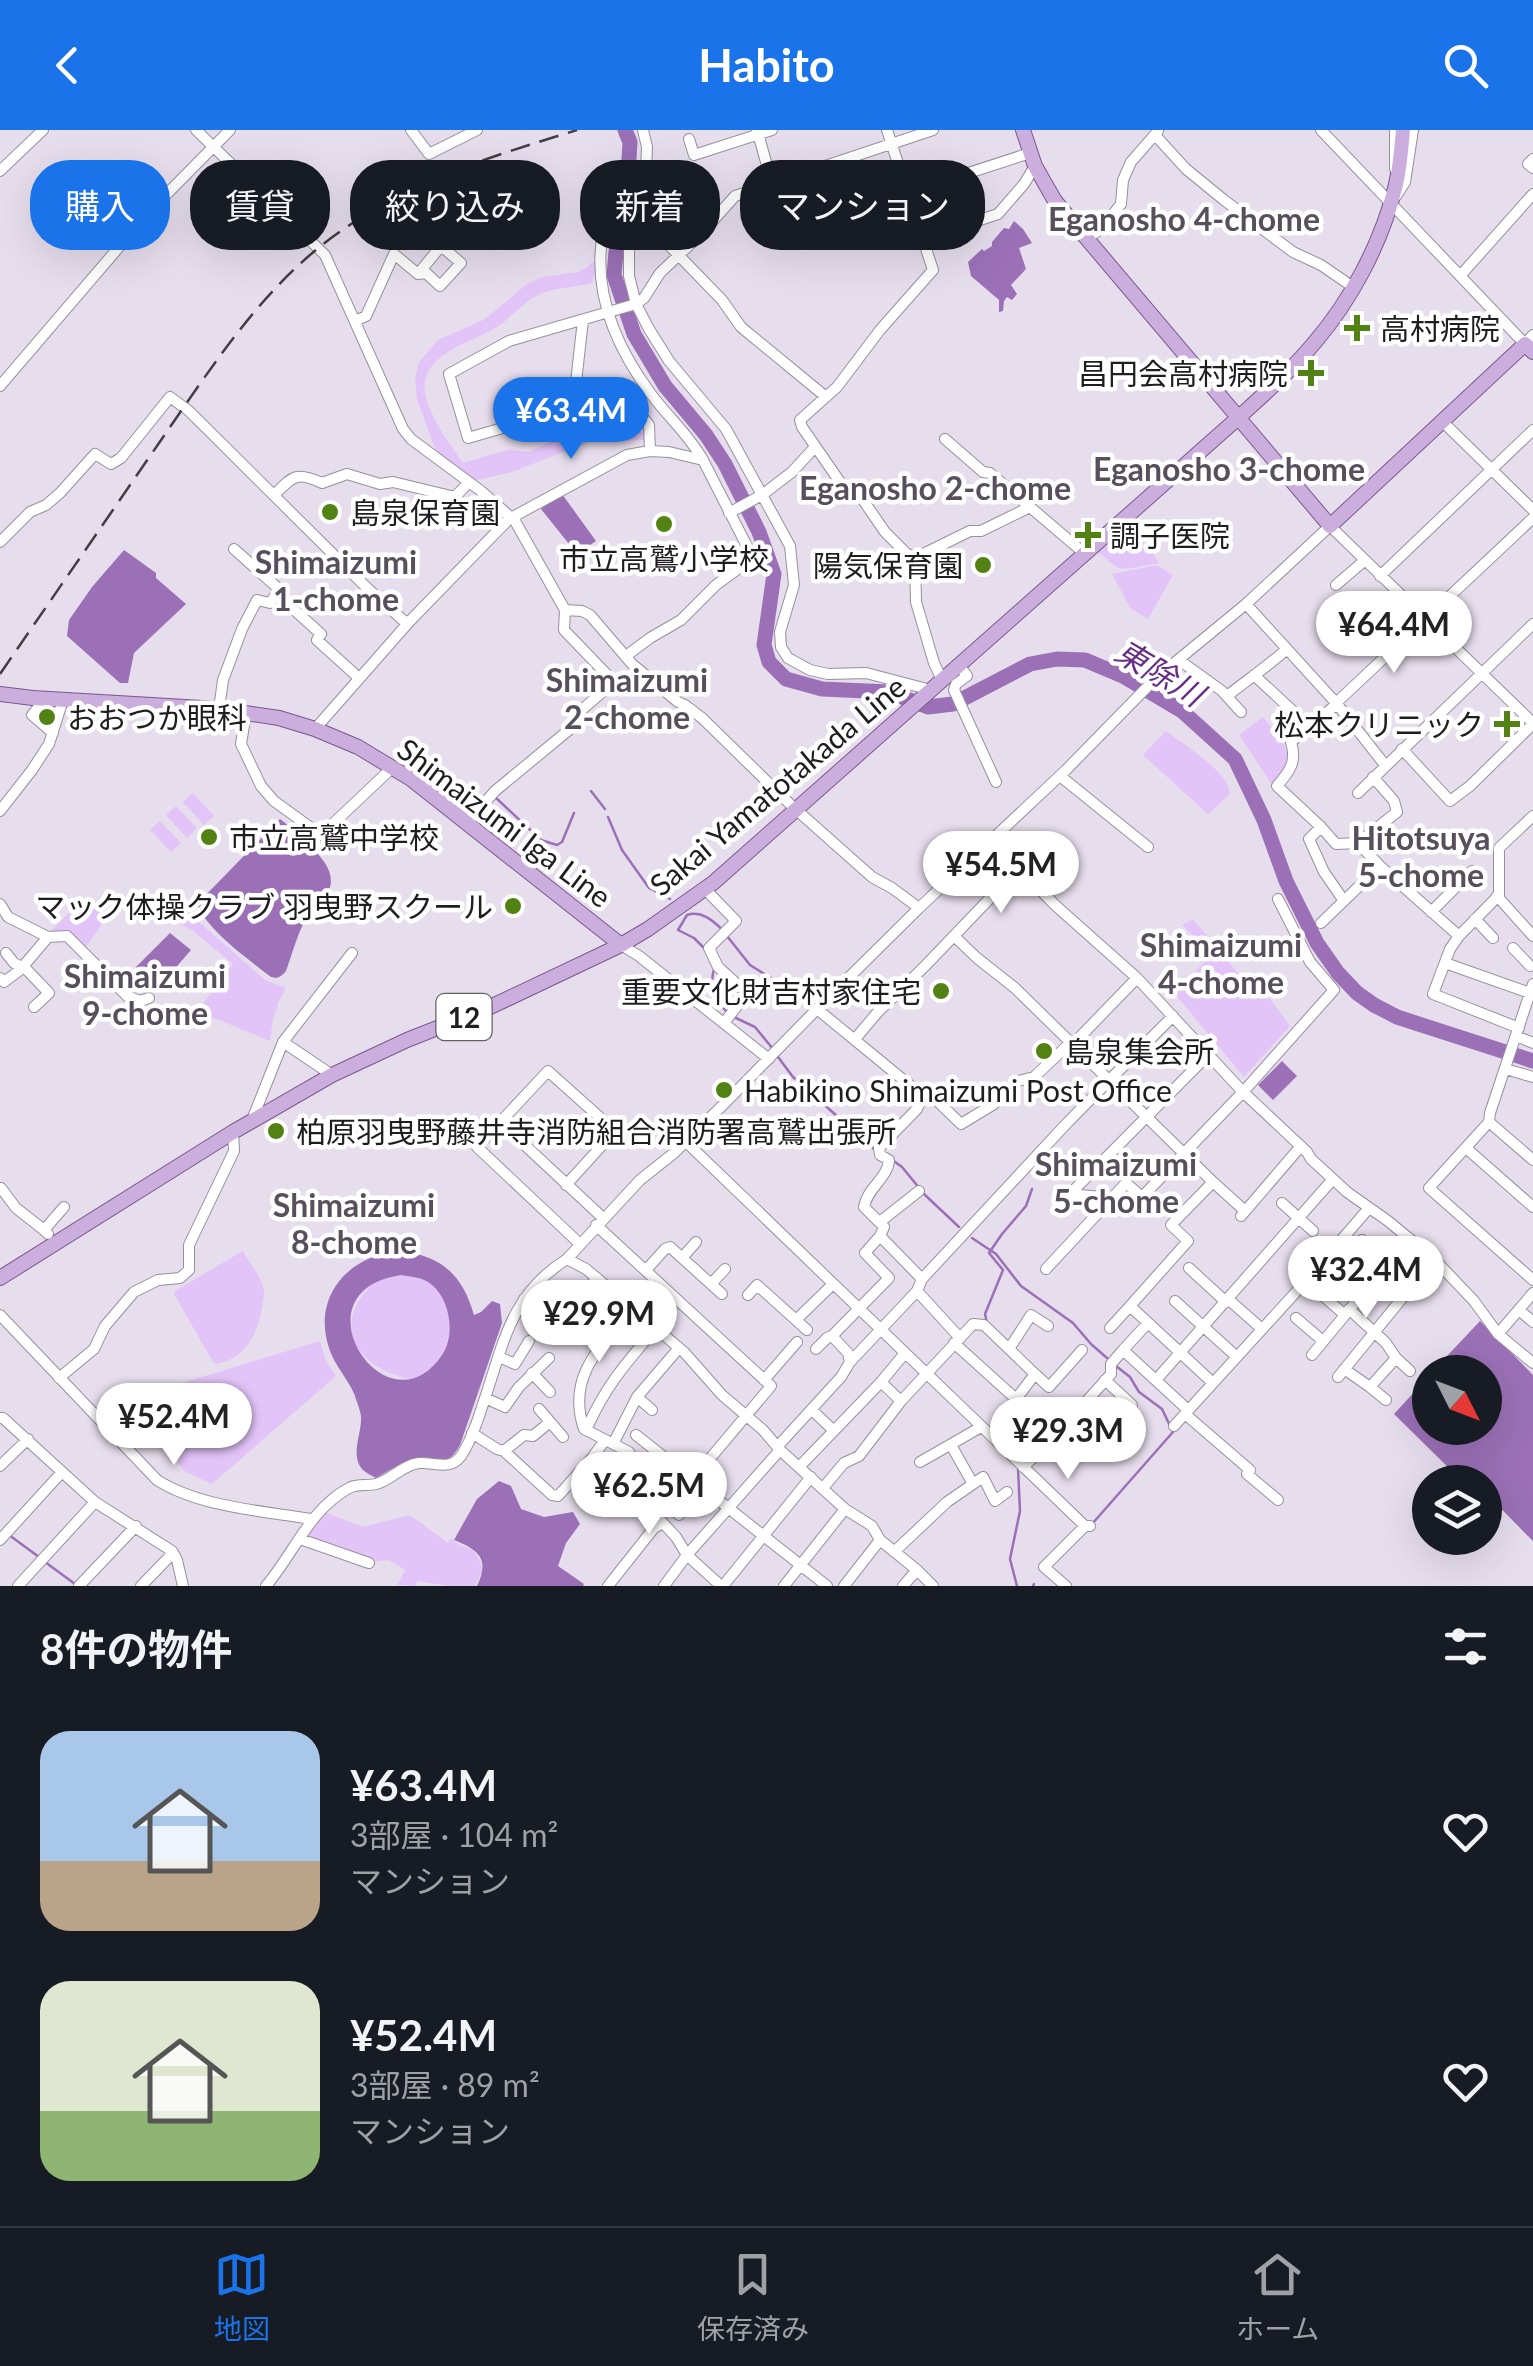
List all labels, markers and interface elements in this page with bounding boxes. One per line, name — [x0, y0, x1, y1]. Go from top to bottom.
icon: back — [40, 38, 95, 93]
text: Habito — [698, 38, 835, 92]
icon: search — [1438, 38, 1493, 93]
chip: 購入 — [30, 160, 170, 250]
chip: 賃貸 — [190, 160, 330, 250]
chip: 絞り込み — [350, 160, 560, 250]
chip: 新着 — [580, 160, 720, 250]
chip: マンション — [740, 160, 985, 250]
district label: Eganosho 4-chome — [1048, 199, 1320, 238]
place label: 高村病院 — [1380, 310, 1500, 346]
marker: 高村病院 — [1344, 315, 1370, 341]
place label: 昌円会高村病院 — [1078, 355, 1288, 391]
marker: 昌円会高村病院 — [1298, 360, 1324, 386]
pin: ¥63.4M — [490, 377, 652, 462]
text: ¥63.4M — [515, 390, 627, 429]
district label: Eganosho 3-chome — [1093, 449, 1365, 488]
district label: Eganosho 2-chome — [799, 468, 1071, 507]
place label: 島泉保育園 — [350, 494, 500, 530]
marker: 島泉保育園 — [319, 501, 341, 523]
marker: 市立高鷲小学校 — [653, 513, 675, 535]
place label: 調子医院 — [1110, 517, 1230, 553]
marker: 調子医院 — [1075, 522, 1101, 548]
place label: 市立高鷲小学校 — [559, 540, 769, 576]
district label: Shimaizumi 1-chome — [255, 542, 417, 618]
place label: 陽気保育園 — [813, 547, 963, 583]
marker: 陽気保育園 — [972, 554, 994, 576]
pin: ¥64.4M — [1313, 591, 1475, 676]
text: ¥64.4M — [1338, 604, 1450, 643]
water label: 東除川 — [1109, 631, 1214, 715]
district label: Shimaizumi 2-chome — [546, 660, 708, 736]
street label: Sakai Yamatotakada Line — [642, 668, 912, 902]
place label: おおつか眼科 — [67, 699, 247, 735]
marker: おおつか眼科 — [36, 706, 58, 728]
place label: 松本クリニック — [1274, 706, 1484, 742]
marker: 松本クリニック — [1494, 711, 1520, 737]
street label: Shimaizumi Iga Line — [391, 730, 619, 914]
district label: Hitotsuya 5-chome — [1351, 818, 1491, 894]
place label: 市立高鷲中学校 — [229, 819, 439, 855]
marker: 市立高鷲中学校 — [198, 826, 220, 848]
pin: ¥54.5M — [920, 831, 1082, 916]
text: ¥54.5M — [945, 844, 1057, 883]
place label: マック体操クラブ 羽曳野スクール — [35, 888, 493, 924]
marker: マック体操クラブ 羽曳野スクール — [502, 895, 524, 917]
district label: Shimaizumi 4-chome — [1140, 925, 1302, 1001]
district label: Shimaizumi 9-chome — [64, 956, 226, 1032]
place label: 重要文化財吉村家住宅 — [621, 973, 921, 1009]
marker: 重要文化財吉村家住宅 — [930, 980, 952, 1002]
road number: 12 — [436, 994, 492, 1040]
place label: 島泉集会所 — [1064, 1033, 1214, 1069]
marker: 島泉集会所 — [1033, 1040, 1055, 1062]
place label: Habikino Shimaizumi Post Office — [744, 1072, 1172, 1108]
marker: Habikino Shimaizumi Post Office — [713, 1079, 735, 1101]
place label: 柏原羽曳野藤井寺消防組合消防署高鷲出張所 — [296, 1113, 896, 1149]
marker: 柏原羽曳野藤井寺消防組合消防署高鷲出張所 — [265, 1120, 287, 1142]
district label: Shimaizumi 5-chome — [1035, 1144, 1197, 1220]
district label: Shimaizumi 8-chome — [273, 1185, 435, 1261]
pin: ¥32.4M — [1285, 1236, 1447, 1321]
text: ¥32.4M — [1310, 1249, 1422, 1288]
pin: ¥29.9M — [518, 1280, 680, 1365]
text: ¥29.9M — [543, 1293, 655, 1332]
north arrow — [1412, 1355, 1502, 1445]
map controls — [1412, 1355, 1502, 1555]
pin: ¥52.4M — [93, 1383, 255, 1468]
text: ¥52.4M — [118, 1396, 230, 1435]
pin: ¥29.3M — [987, 1397, 1149, 1482]
text: ¥29.3M — [1012, 1410, 1124, 1449]
pin: ¥62.5M — [568, 1452, 730, 1537]
text: ¥62.5M — [593, 1465, 705, 1504]
button: layers — [1412, 1465, 1502, 1555]
icon: filters — [1438, 1619, 1493, 1674]
text: 8件の物件 — [40, 1624, 232, 1674]
text: ¥63.4M — [350, 1760, 497, 1810]
icon: home — [120, 1771, 240, 1891]
icon: heart — [1438, 1804, 1493, 1859]
text: 3部屋 · 104 m² — [350, 1815, 558, 1854]
text: マンション — [350, 1861, 510, 1900]
text: ¥52.4M — [350, 2010, 497, 2060]
icon: home — [120, 2021, 240, 2141]
icon: heart — [1438, 2054, 1493, 2109]
text: 3部屋 · 89 m² — [350, 2065, 540, 2104]
text: マンション — [350, 2111, 510, 2150]
tab: 地図 — [214, 2247, 270, 2347]
tab: 保存済み — [697, 2247, 809, 2347]
tab: ホーム — [1236, 2247, 1319, 2347]

